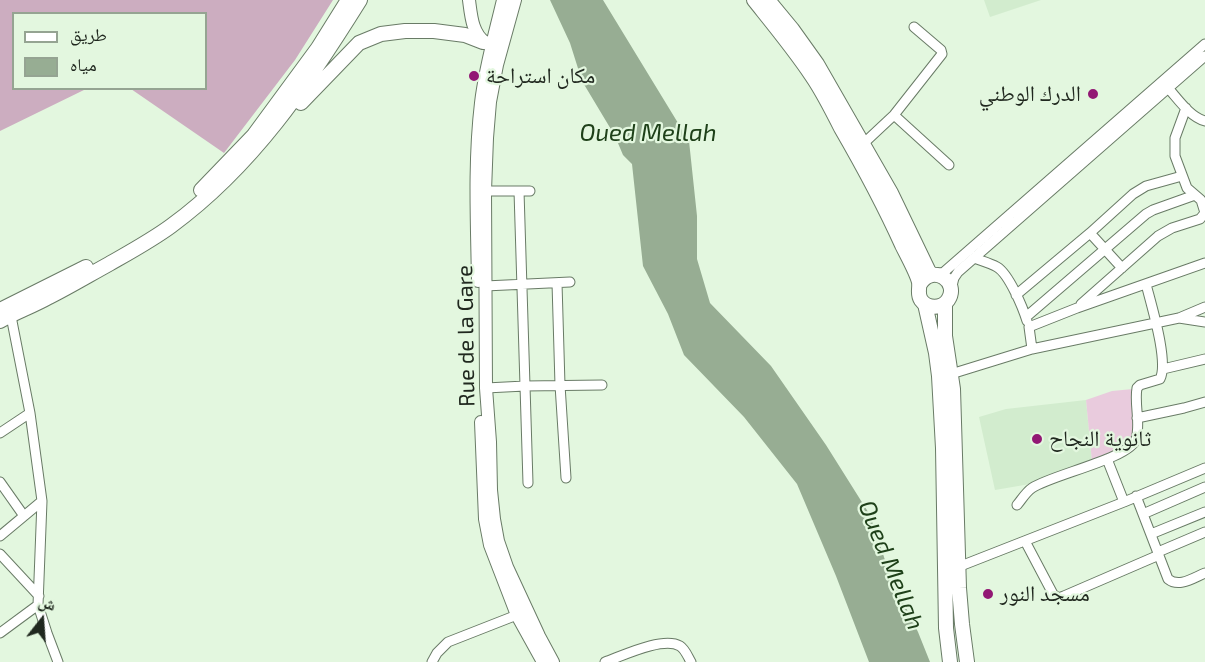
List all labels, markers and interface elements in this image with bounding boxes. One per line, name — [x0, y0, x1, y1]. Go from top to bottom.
legend — [12, 12, 207, 90]
text: طريق — [70, 23, 107, 45]
text: مياه — [70, 53, 97, 75]
place label: مكان استراحة — [486, 63, 595, 89]
marker: مكان استراحة — [467, 69, 481, 83]
place label: الدرك الوطني — [979, 81, 1081, 107]
marker: الدرك الوطني — [1086, 87, 1100, 101]
water label: Oued Mellah — [579, 119, 717, 147]
street label: Rue de la Gare — [452, 265, 480, 407]
place label: ثانوية النجاح — [1049, 426, 1151, 452]
marker: ثانوية النجاح — [1030, 432, 1044, 446]
water label: Oued Mellah — [852, 496, 930, 634]
place label: مسجد النور — [1000, 581, 1090, 607]
marker: مسجد النور — [981, 587, 995, 601]
north arrow — [12, 590, 72, 650]
text: ش — [37, 591, 58, 614]

